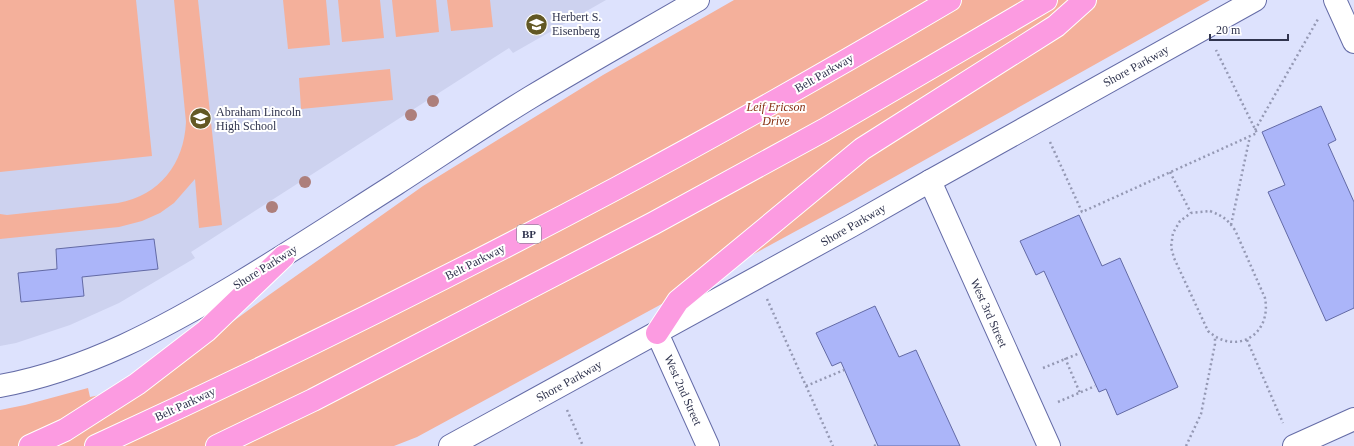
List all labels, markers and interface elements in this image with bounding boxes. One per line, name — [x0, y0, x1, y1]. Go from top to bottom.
place label: Herbert S. Eisenberg — [552, 10, 601, 38]
school or university icon: Herbert S. Eisenberg — [523, 11, 549, 37]
scale bar — [1210, 16, 1288, 42]
text: 20 m — [1216, 23, 1241, 37]
street label: Shore Parkway — [1101, 42, 1171, 90]
street label: Belt Parkway — [792, 51, 856, 95]
park label: Leif Ericson Drive — [746, 100, 806, 128]
place label: Abraham Lincoln High School — [216, 105, 301, 133]
school or university icon: Abraham Lincoln High School — [187, 106, 213, 132]
street label: Shore Parkway — [818, 201, 888, 249]
road number: BP — [517, 225, 541, 243]
street label: Belt Parkway — [443, 241, 507, 283]
street label: Shore Parkway — [230, 242, 300, 292]
street label: West 3rd Street — [968, 276, 1011, 350]
street label: West 2nd Street — [661, 353, 705, 428]
street label: Shore Parkway — [534, 357, 604, 405]
street label: Belt Parkway — [153, 384, 217, 424]

